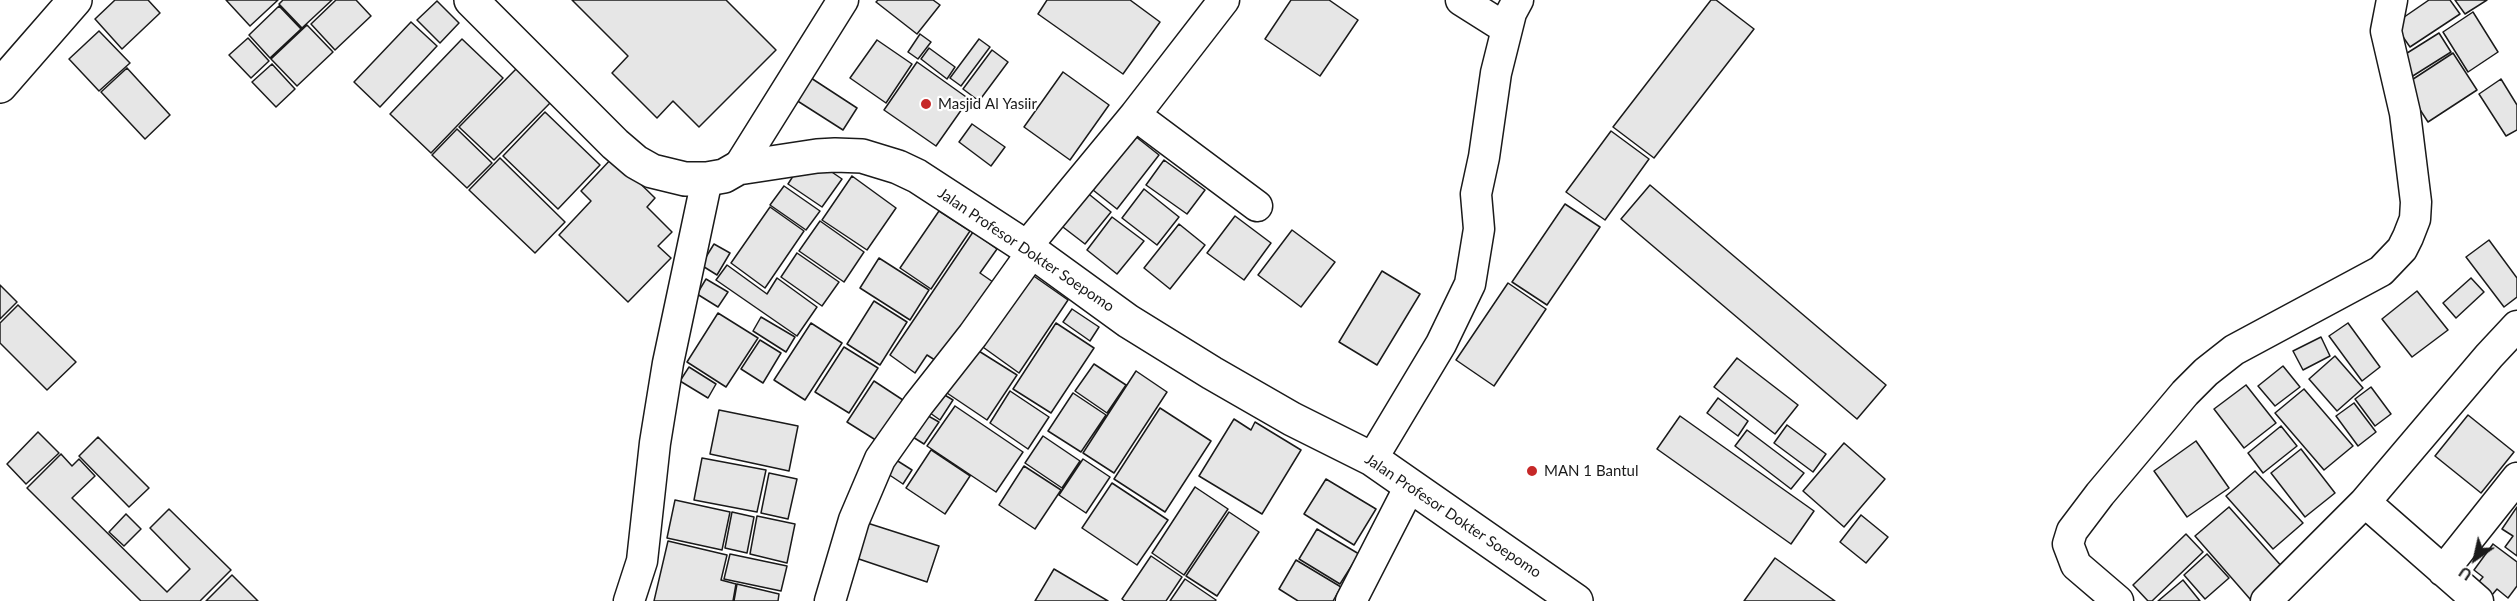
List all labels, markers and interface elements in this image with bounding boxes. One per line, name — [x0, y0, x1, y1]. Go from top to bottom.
place label: Masjid Al Yasiir — [938, 95, 1037, 113]
marker: Masjid Al Yasiir — [919, 97, 933, 111]
street label: Jalan Profesor Dokter Soepomo — [935, 184, 1117, 316]
street label: Jalan Profesor Dokter Soepomo — [1362, 450, 1544, 582]
place label: MAN 1 Bantul — [1544, 462, 1638, 480]
marker: MAN 1 Bantul — [1525, 464, 1539, 478]
north arrow — [2445, 529, 2505, 589]
text: U — [2454, 563, 2475, 586]

